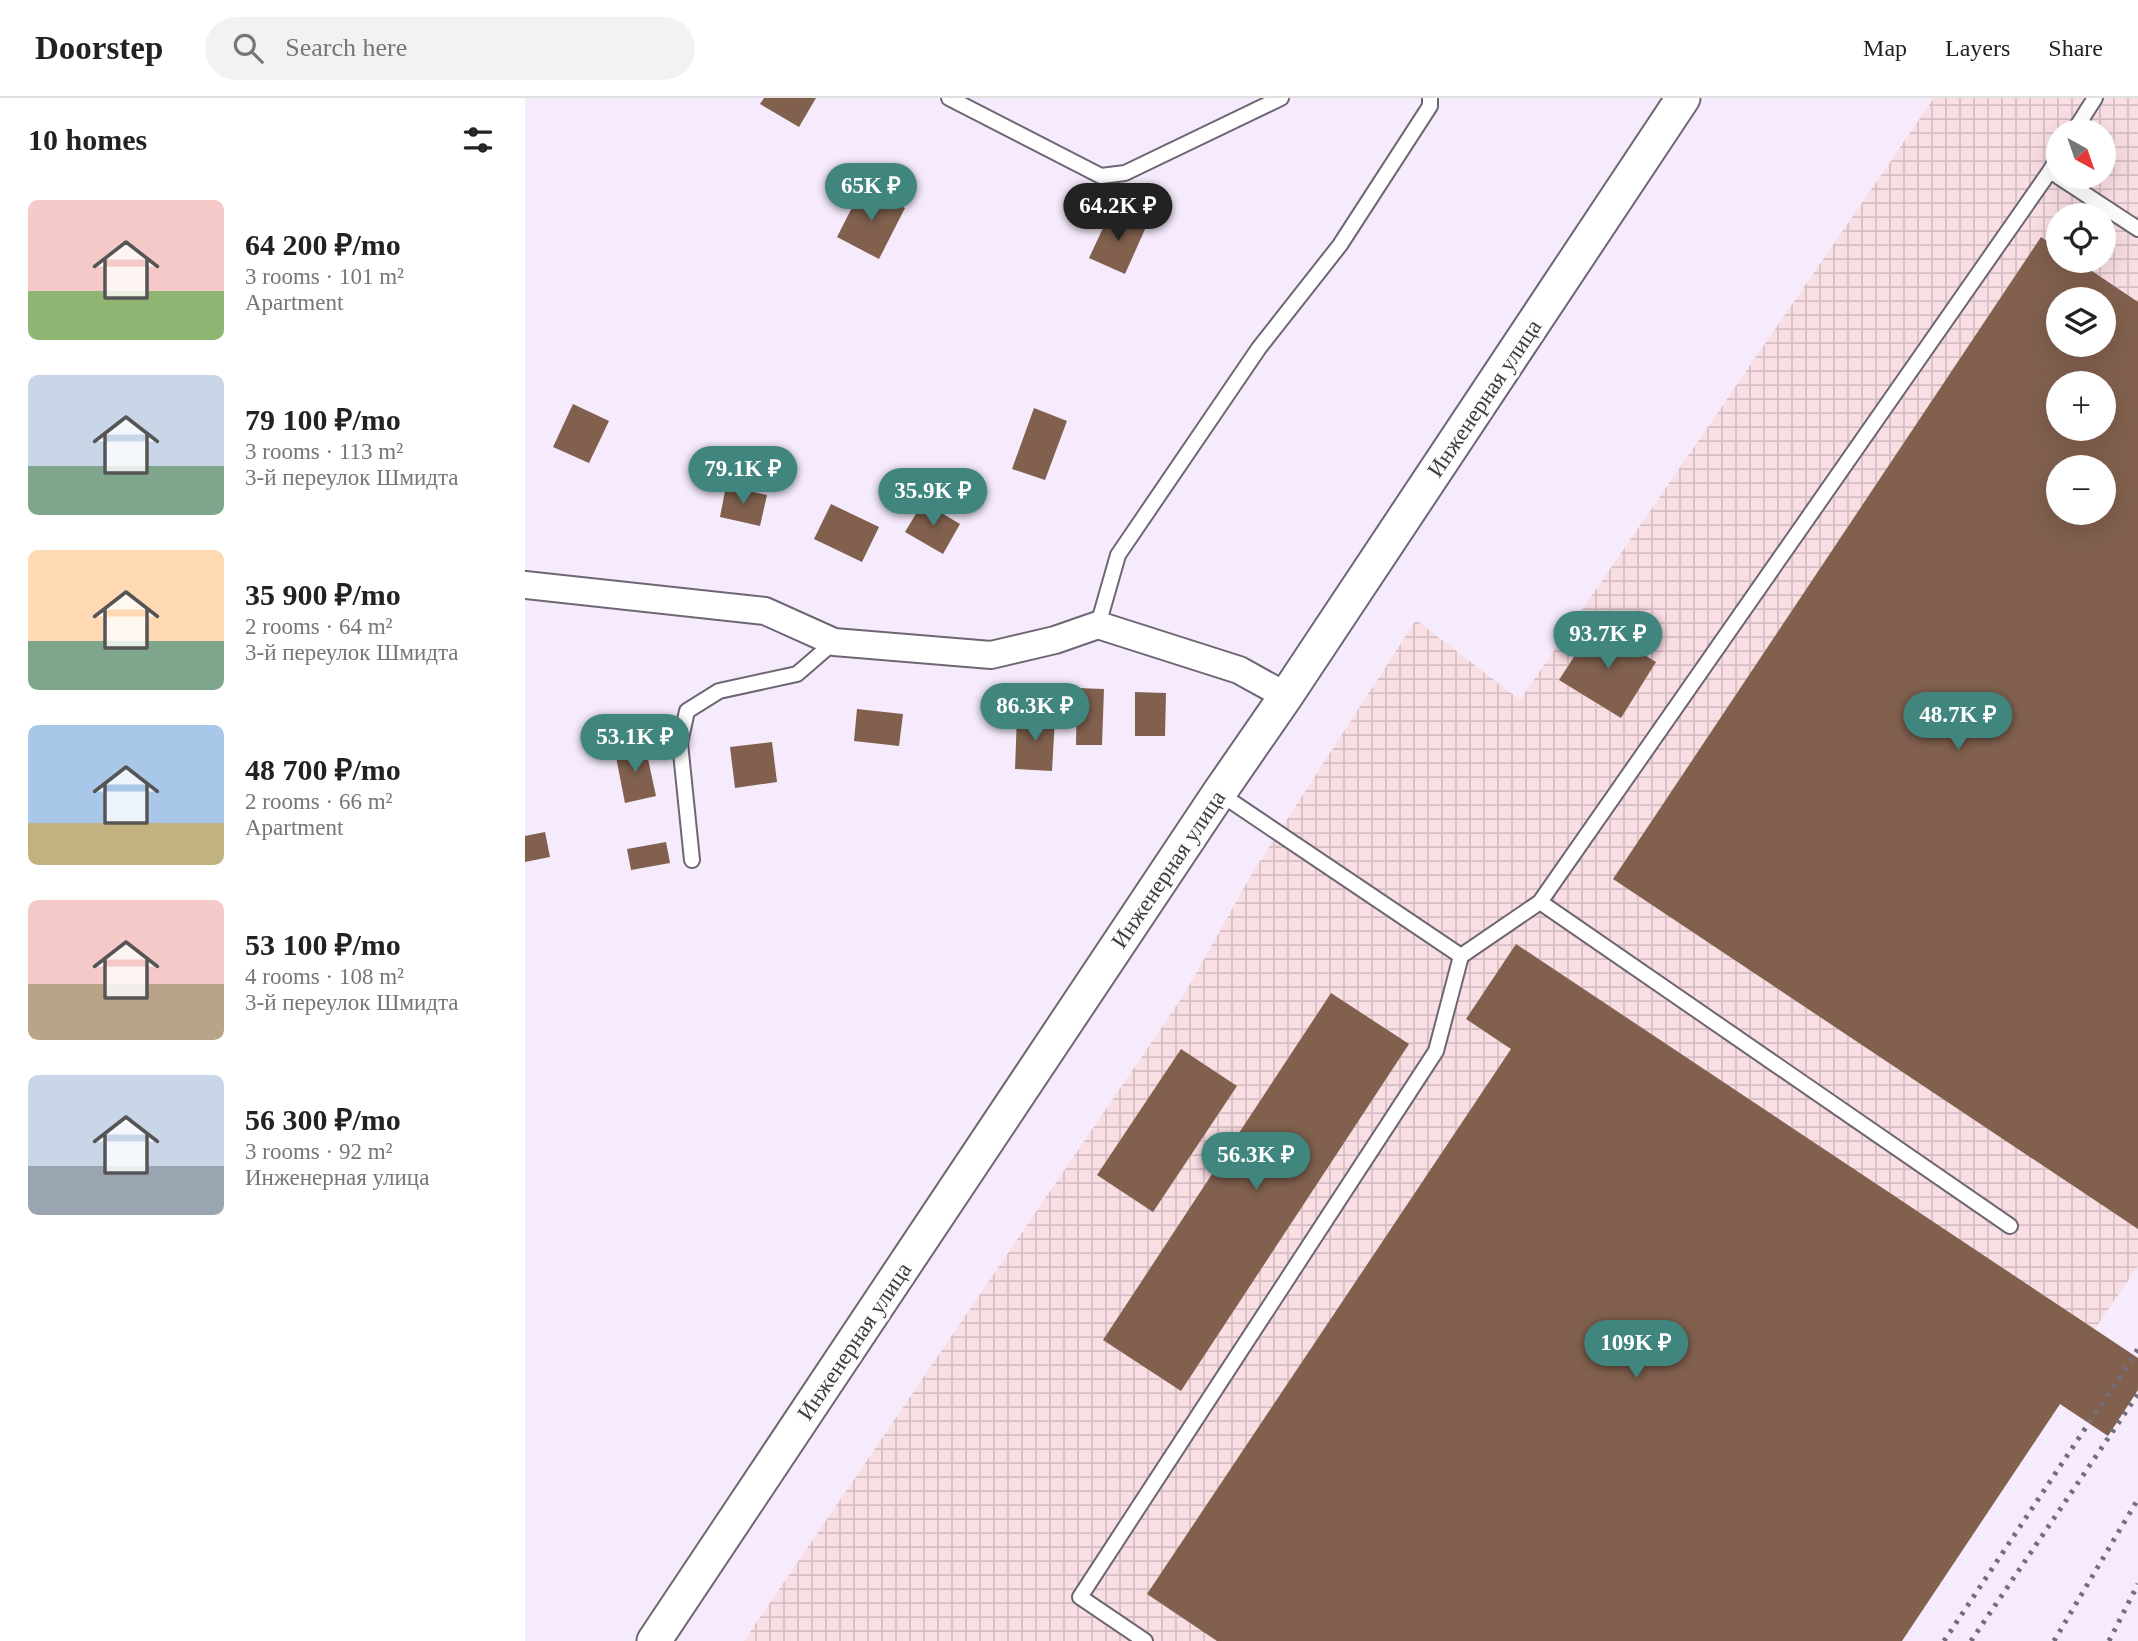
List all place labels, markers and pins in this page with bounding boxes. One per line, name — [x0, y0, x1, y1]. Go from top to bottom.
pin: 65K ₽ — [822, 164, 920, 223]
pin: 64.2K ₽ — [1053, 184, 1183, 243]
pin: 79.1K ₽ — [678, 446, 808, 506]
pin: 35.9K ₽ — [868, 468, 998, 528]
pin: 93.7K ₽ — [1543, 612, 1673, 671]
pin: 86.3K ₽ — [970, 684, 1100, 743]
pin: 48.7K ₽ — [1893, 692, 2023, 752]
pin: 53.1K ₽ — [570, 714, 700, 774]
pin: 56.3K ₽ — [1191, 1132, 1321, 1192]
pin: 109K ₽ — [1579, 1320, 1693, 1380]

